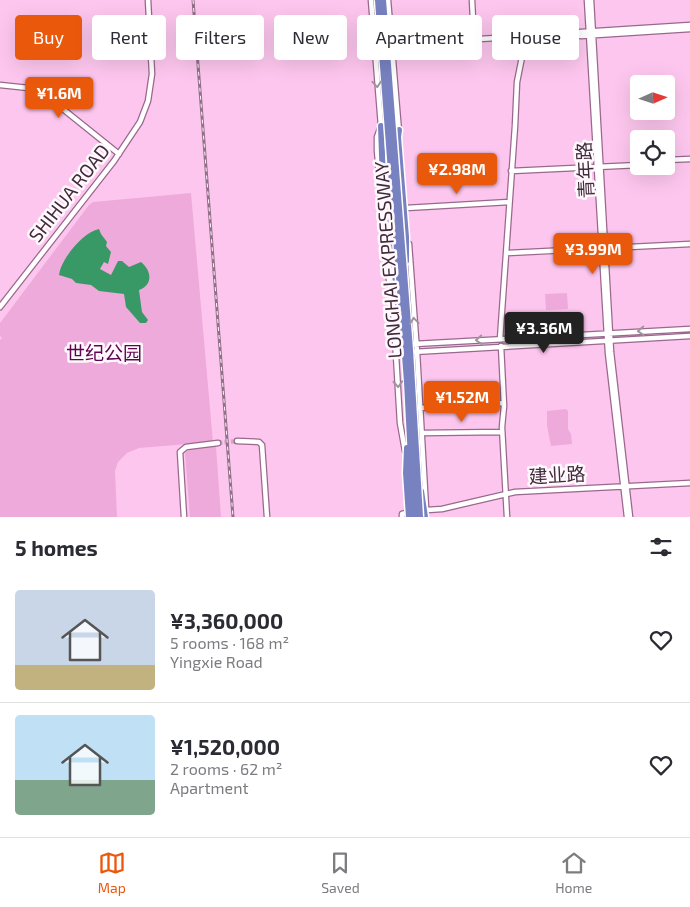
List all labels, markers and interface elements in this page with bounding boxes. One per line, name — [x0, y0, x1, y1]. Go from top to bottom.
chip: Buy — [15, 15, 82, 60]
chip: Rent — [92, 15, 166, 60]
chip: Filters — [176, 15, 264, 60]
chip: New — [274, 15, 347, 60]
chip: Apartment — [357, 15, 482, 60]
chip: House — [492, 15, 579, 60]
north arrow — [630, 75, 675, 120]
map controls — [630, 75, 675, 175]
pin: ¥1.6M — [24, 76, 94, 119]
one-way arrow — [372, 80, 383, 88]
text: ¥1.6M — [36, 83, 82, 102]
button: locate — [630, 130, 675, 175]
street label: SHIHUA ROAD — [23, 139, 114, 246]
street label: 青年路 — [572, 141, 597, 199]
pin: ¥2.98M — [416, 152, 498, 195]
text: ¥2.98M — [428, 159, 486, 178]
street label: LONGHAI EXPRESSWAY — [369, 161, 406, 359]
pin: ¥3.99M — [552, 232, 634, 275]
text: ¥3.99M — [564, 239, 622, 258]
pin: ¥3.36M — [503, 312, 585, 354]
one-way arrow — [409, 317, 420, 325]
text: ¥3.36M — [516, 318, 572, 337]
one-way arrow — [637, 326, 645, 336]
one-way arrow — [475, 334, 483, 345]
park label: 世纪公园 — [66, 341, 142, 364]
pin: ¥1.52M — [421, 380, 503, 423]
one-way arrow — [393, 381, 404, 389]
text: ¥1.52M — [435, 387, 489, 406]
street label: 建业路 — [528, 462, 586, 487]
icon: filters — [647, 533, 675, 561]
text: 5 homes — [15, 535, 98, 560]
text: ¥3,360,000 — [170, 608, 283, 633]
icon: home — [55, 610, 115, 670]
icon: heart — [647, 626, 675, 654]
text: 5 rooms · 168 m² — [170, 633, 289, 652]
text: Yingxie Road — [170, 652, 263, 671]
text: ¥1,520,000 — [170, 734, 280, 759]
icon: home — [55, 735, 115, 795]
icon: heart — [647, 751, 675, 779]
text: 2 rooms · 62 m² — [170, 759, 282, 778]
text: Apartment — [170, 778, 249, 797]
tab: Map — [98, 849, 126, 896]
tab: Saved — [321, 849, 360, 896]
tab: Home — [555, 849, 592, 896]

